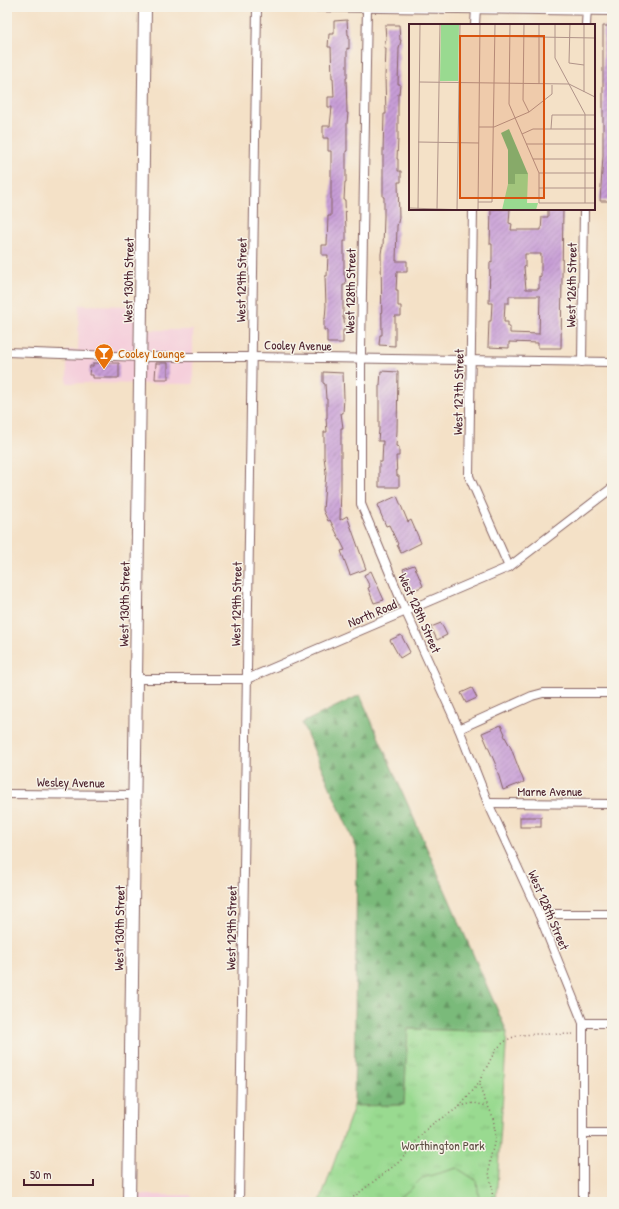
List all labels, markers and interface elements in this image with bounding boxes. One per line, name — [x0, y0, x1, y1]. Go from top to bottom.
inset map — [409, 24, 595, 210]
street label: West 130th Street — [118, 237, 138, 323]
street label: West 129th Street — [231, 237, 251, 322]
street label: West 126th Street — [561, 242, 581, 328]
street label: West 128th Street — [340, 248, 360, 334]
street label: Cooley Avenue — [264, 335, 332, 355]
bar icon: Cooley Lounge — [93, 342, 115, 370]
place label: Cooley Lounge — [118, 344, 185, 362]
street label: West 127th Street — [448, 348, 468, 435]
street label: West 130th Street — [114, 561, 134, 647]
street label: West 129th Street — [226, 561, 246, 646]
street label: West 128th Street — [394, 570, 446, 656]
street label: North Road — [345, 595, 399, 631]
street label: Wesley Avenue — [37, 772, 105, 792]
street label: Marne Avenue — [518, 782, 582, 800]
street label: West 128th Street — [524, 867, 574, 953]
street label: West 130th Street — [109, 885, 129, 971]
street label: West 129th Street — [221, 885, 241, 970]
park label: Worthington Park — [401, 1136, 485, 1154]
scale bar — [24, 1161, 93, 1187]
text: 50 m — [30, 1166, 51, 1183]

